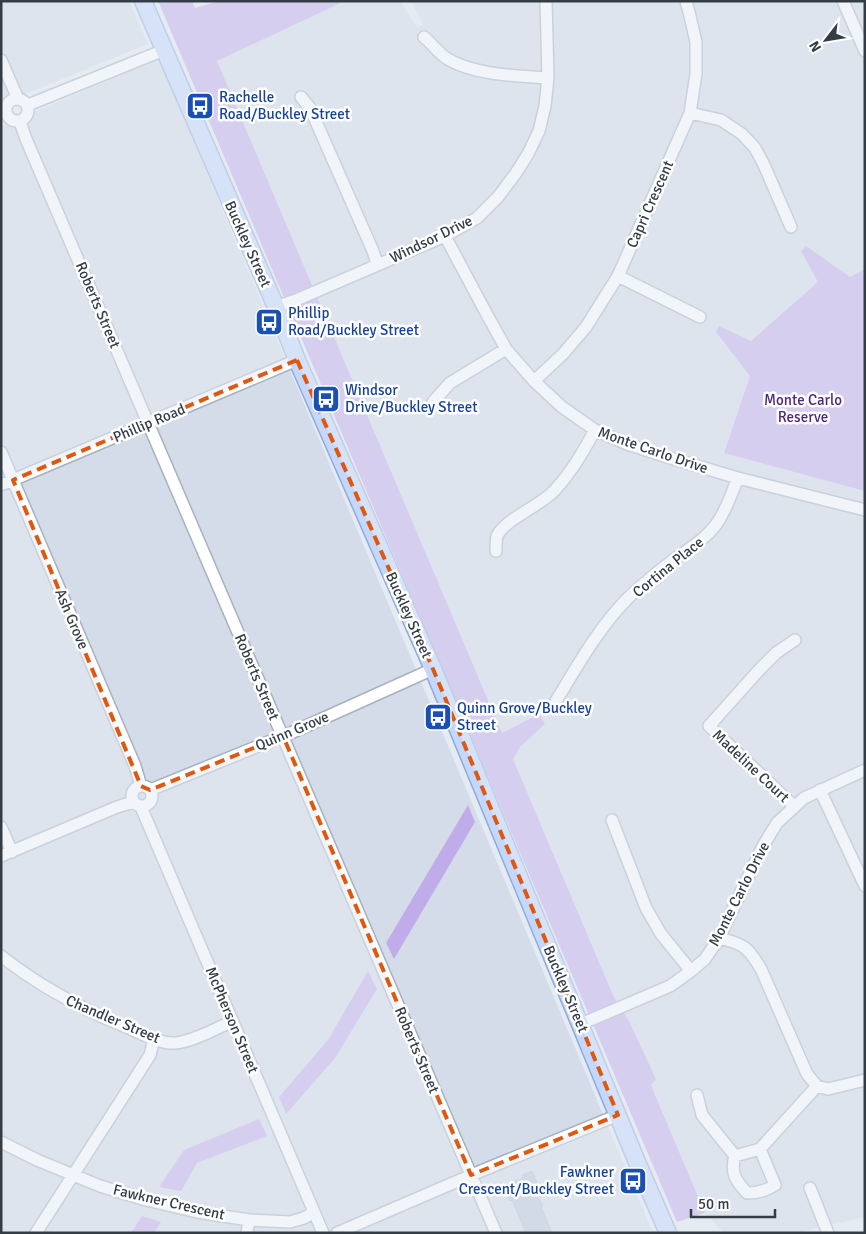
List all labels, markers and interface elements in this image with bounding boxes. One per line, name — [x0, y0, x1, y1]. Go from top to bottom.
north arrow — [801, 15, 851, 65]
text: N — [805, 38, 825, 55]
place label: Rachelle Road/Buckley Street — [219, 88, 350, 123]
bus stop icon: Rachelle Road/Buckley Street — [185, 91, 215, 121]
street label: Capri Crescent — [623, 157, 677, 251]
street label: Buckley Street — [221, 198, 275, 290]
street label: Windsor Drive — [387, 211, 475, 267]
street label: Roberts Street — [72, 259, 124, 351]
place label: Phillip Road/Buckley Street — [288, 304, 419, 339]
bus stop icon: Phillip Road/Buckley Street — [254, 307, 284, 337]
place label: Windsor Drive/Buckley Street — [345, 381, 477, 416]
bus stop icon: Windsor Drive/Buckley Street — [311, 384, 341, 414]
park label: Monte Carlo Reserve — [764, 391, 842, 426]
street label: Phillip Road — [110, 400, 188, 446]
street label: Monte Carlo Drive — [596, 423, 710, 477]
street label: Cortina Place — [629, 533, 707, 601]
street label: Buckley Street — [382, 569, 436, 661]
street label: Ash Grove — [51, 586, 93, 652]
street label: Roberts Street — [231, 631, 283, 723]
place label: Quinn Grove/Buckley Street — [457, 699, 592, 734]
bus stop icon: Quinn Grove/Buckley Street — [423, 702, 453, 732]
street label: Quinn Grove — [252, 707, 332, 755]
street label: Madeline Court — [709, 726, 793, 806]
street label: Monte Carlo Drive — [705, 839, 773, 949]
street label: Buckley Street — [540, 943, 592, 1035]
street label: McPherson Street — [201, 964, 263, 1076]
street label: Chandler Street — [63, 991, 163, 1047]
street label: Roberts Street — [391, 1004, 443, 1096]
place label: Fawkner Crescent/Buckley Street — [459, 1163, 614, 1198]
bus stop icon: Fawkner Crescent/Buckley Street — [618, 1166, 648, 1196]
street label: Fawkner Crescent — [111, 1180, 227, 1224]
scale bar — [691, 1186, 775, 1218]
text: 50 m — [698, 1195, 729, 1213]

